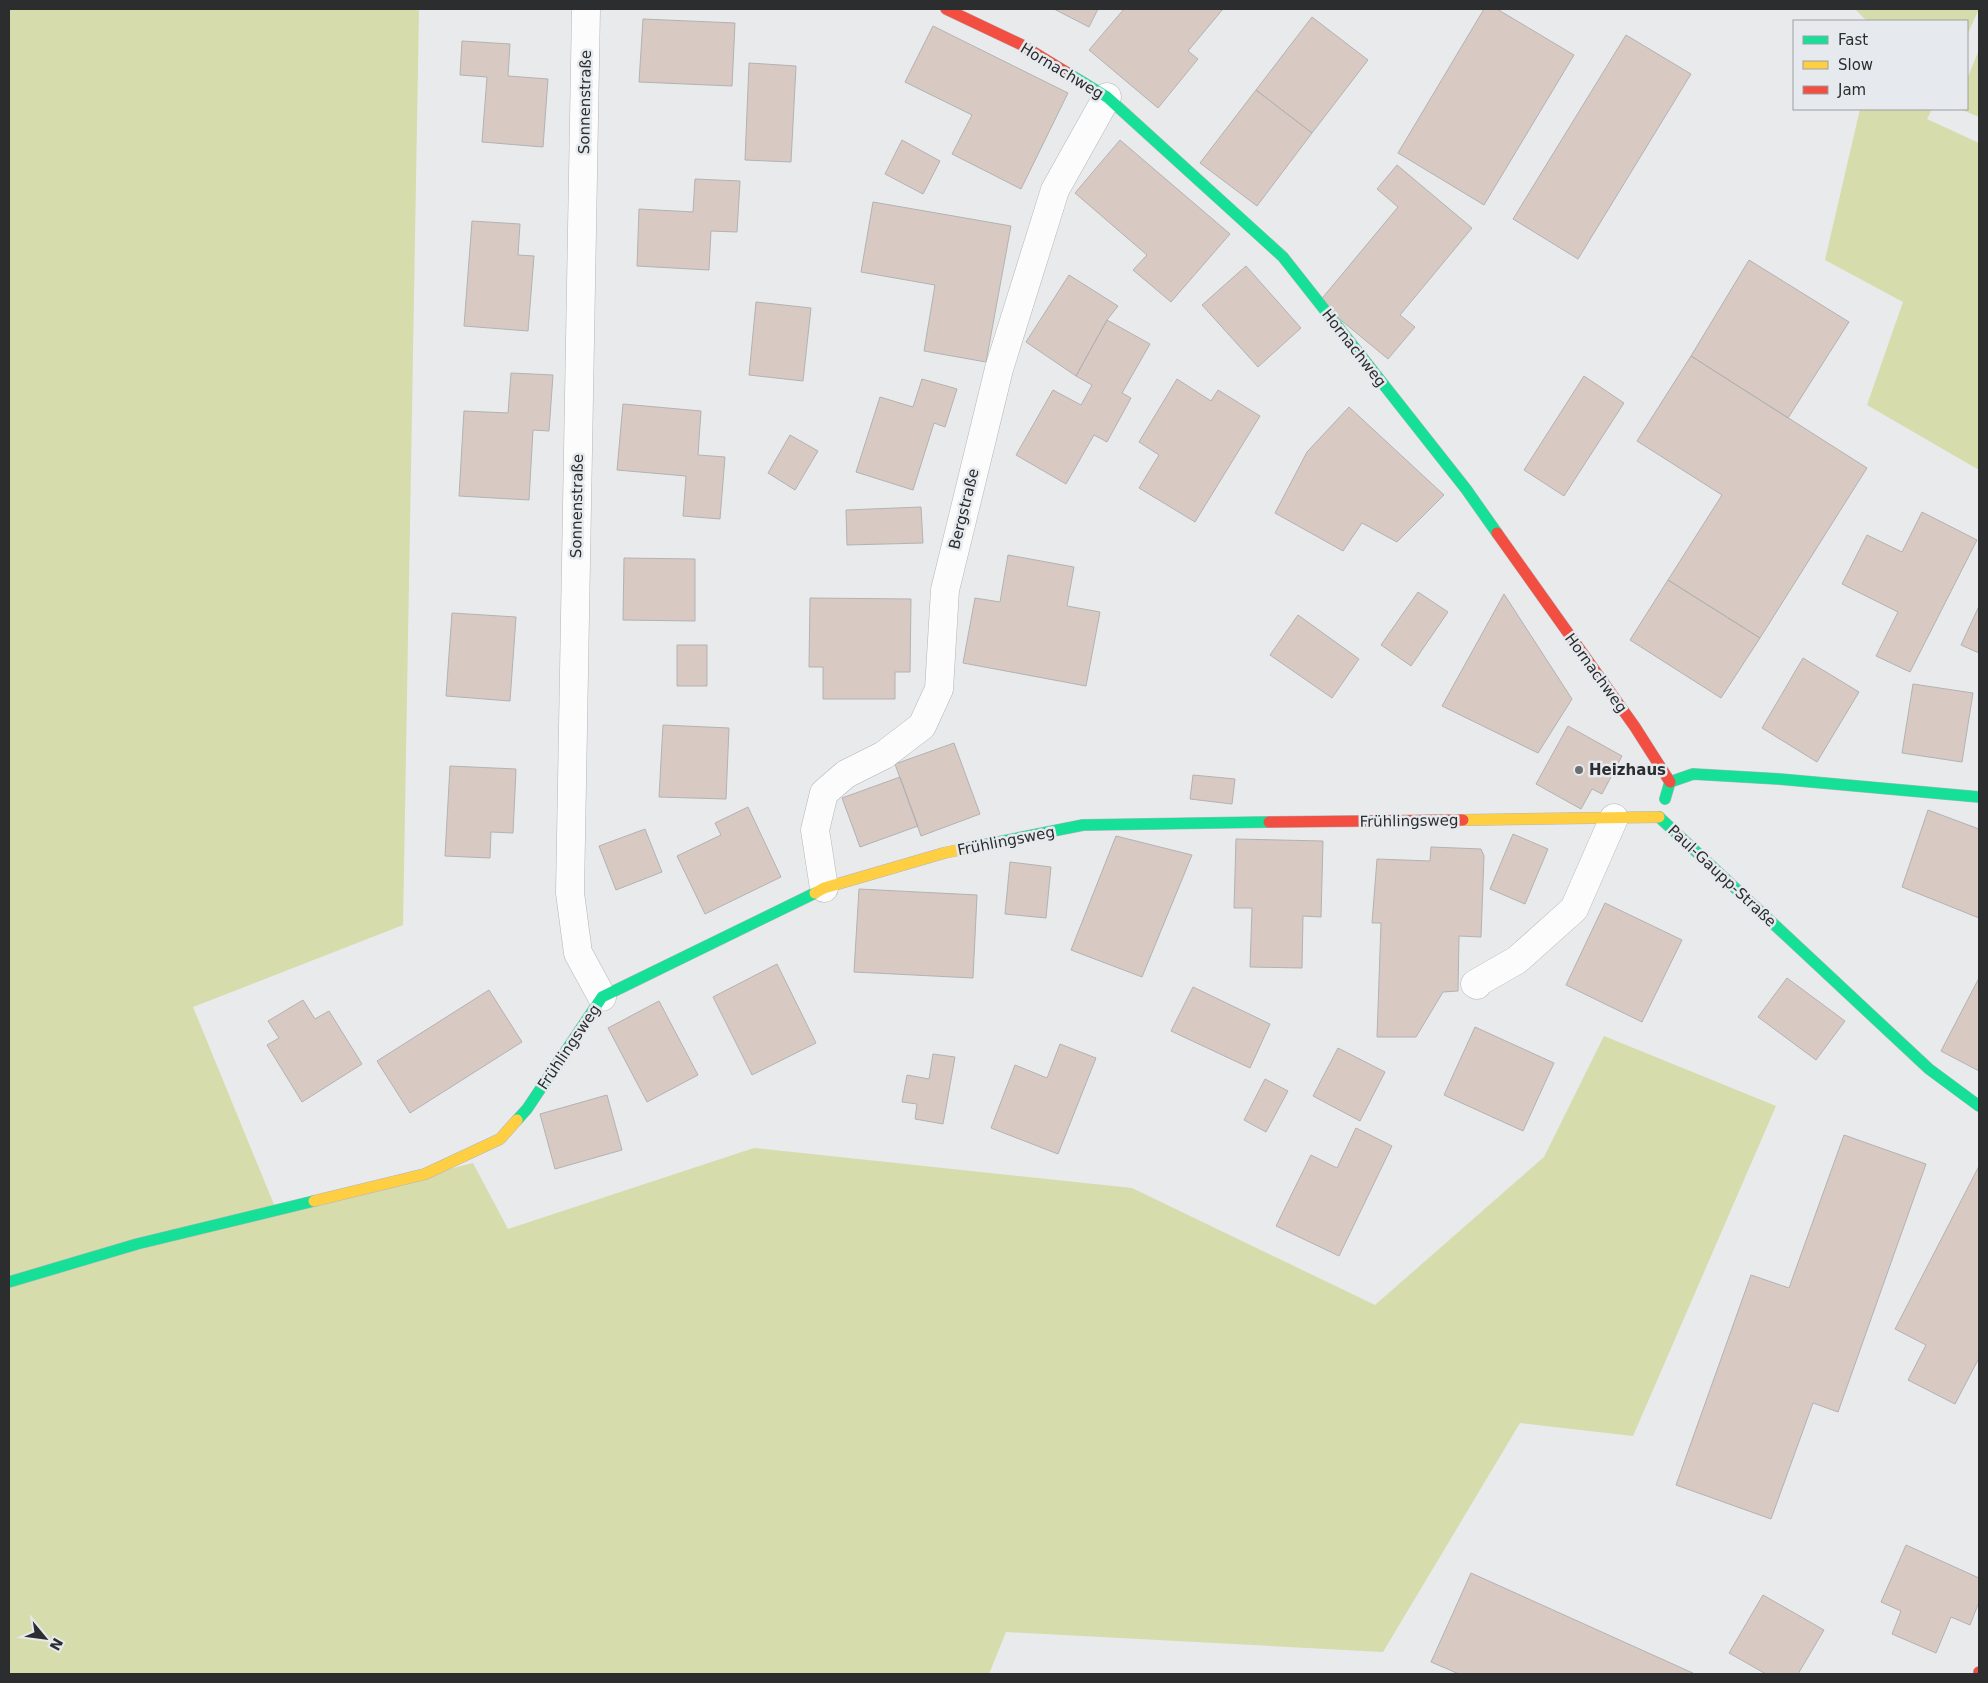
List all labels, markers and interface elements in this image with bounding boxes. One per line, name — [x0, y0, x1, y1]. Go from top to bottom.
legend — [1793, 20, 1968, 110]
text: Fast — [1838, 31, 1868, 49]
street label: Hornachweg — [1017, 39, 1107, 103]
street label: Sonnenstraße — [575, 50, 595, 154]
text: Slow — [1838, 56, 1873, 74]
text: Jam — [1837, 81, 1866, 99]
street label: Hornachweg — [1318, 305, 1390, 391]
street label: Sonnenstraße — [567, 454, 587, 558]
street label: Bergstraße — [945, 467, 983, 551]
street label: Hornachweg — [1561, 630, 1631, 716]
place label: Heizhaus — [1589, 761, 1666, 779]
marker: Heizhaus — [1573, 764, 1585, 776]
street label: Frühlingsweg — [1359, 811, 1459, 831]
street label: Paul-Gaupp-Straße — [1664, 821, 1780, 931]
street label: Frühlingsweg — [956, 823, 1056, 859]
street label: Frühlingsweg — [534, 1001, 604, 1093]
north arrow — [20, 1613, 70, 1663]
text: N — [47, 1635, 66, 1653]

